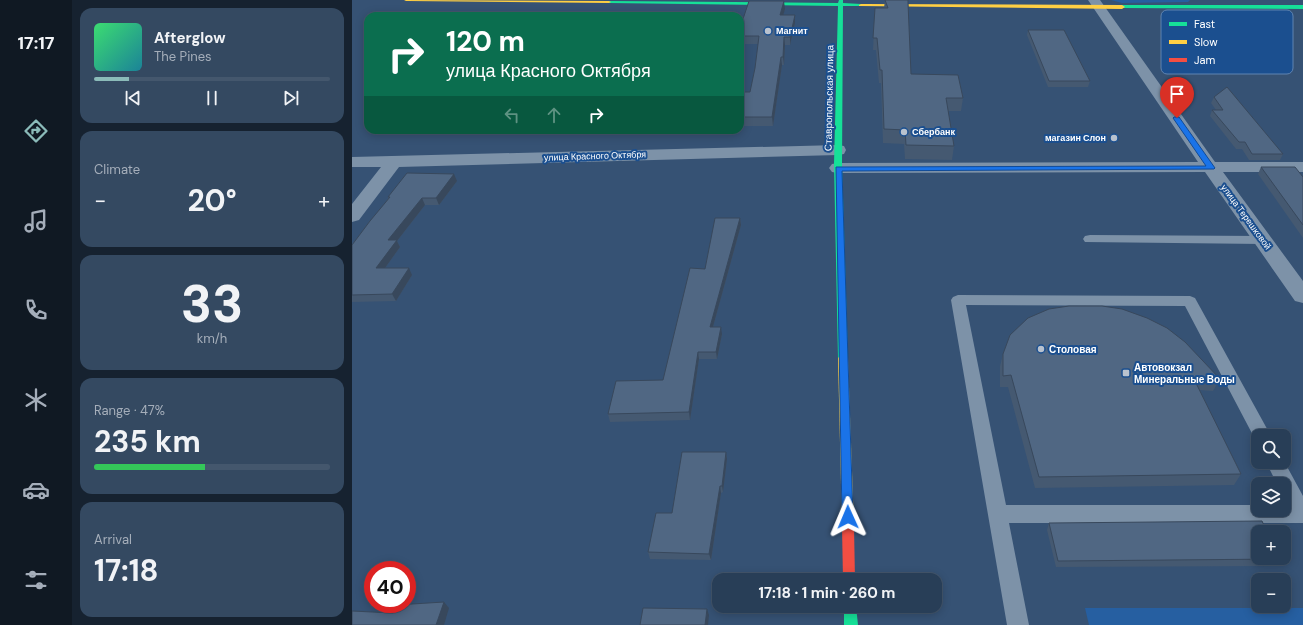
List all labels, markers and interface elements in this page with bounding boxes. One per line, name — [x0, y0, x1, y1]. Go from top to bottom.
legend — [1161, 10, 1293, 74]
text: Fast — [1194, 17, 1215, 31]
text: 120 m — [446, 23, 525, 60]
place label: Магнит — [776, 25, 808, 37]
marker: Магнит — [763, 26, 773, 36]
text: Afterglow — [154, 28, 226, 48]
icon: right — [380, 28, 432, 80]
text: 17:17 — [17, 31, 55, 55]
text: Slow — [1194, 35, 1218, 49]
street label: Ставропольская улица — [822, 44, 836, 151]
text: The Pines — [154, 48, 212, 65]
text: Jam — [1194, 53, 1215, 67]
text: улица Красного Октября — [446, 59, 651, 83]
pin — [1160, 77, 1194, 118]
icon: arrive — [1166, 83, 1188, 105]
icon: previous — [122, 87, 144, 109]
icon: pause — [201, 87, 223, 109]
icon: next — [280, 87, 302, 109]
icon: left — [501, 104, 523, 126]
icon: ahead — [543, 104, 565, 126]
icon: right — [585, 104, 607, 126]
icon: directions — [22, 117, 50, 145]
place label: Сбербанк — [912, 126, 955, 138]
marker: Сбербанк — [899, 127, 909, 137]
place label: магазин Слон — [1045, 132, 1106, 144]
marker: магазин Слон — [1109, 133, 1119, 143]
street label: улица Красного Октября — [544, 148, 646, 164]
text: Climate — [94, 161, 140, 178]
text: 20° — [187, 181, 237, 220]
street label: улица Терешковой — [1218, 182, 1274, 252]
text: − — [94, 186, 106, 215]
text: + — [318, 186, 330, 215]
icon: music — [22, 207, 50, 235]
text: 33 — [181, 270, 243, 338]
icon: phone — [22, 296, 50, 324]
text: km/h — [197, 330, 227, 347]
place label: Столовая — [1049, 343, 1097, 356]
marker: Столовая — [1036, 344, 1046, 354]
place label: Автовокзал Минеральные Воды — [1134, 361, 1235, 386]
marker: Автовокзал Минеральные Воды — [1121, 368, 1131, 378]
icon: climate — [22, 386, 50, 414]
text: Range · 47% — [94, 402, 165, 419]
text: 235 km — [94, 422, 201, 461]
map controls — [1251, 429, 1291, 613]
button: search — [1251, 429, 1291, 469]
icon: car — [22, 476, 50, 504]
button: layers — [1251, 477, 1291, 517]
position arrow — [827, 496, 869, 538]
button: + — [1251, 525, 1291, 565]
text: Arrival — [94, 531, 132, 548]
text: 17:18 — [94, 551, 159, 590]
speed limit sign: 40 — [364, 561, 416, 613]
icon: filters — [22, 566, 50, 594]
button: − — [1251, 573, 1291, 613]
text: 17:18 · 1 min · 260 m — [759, 583, 895, 603]

